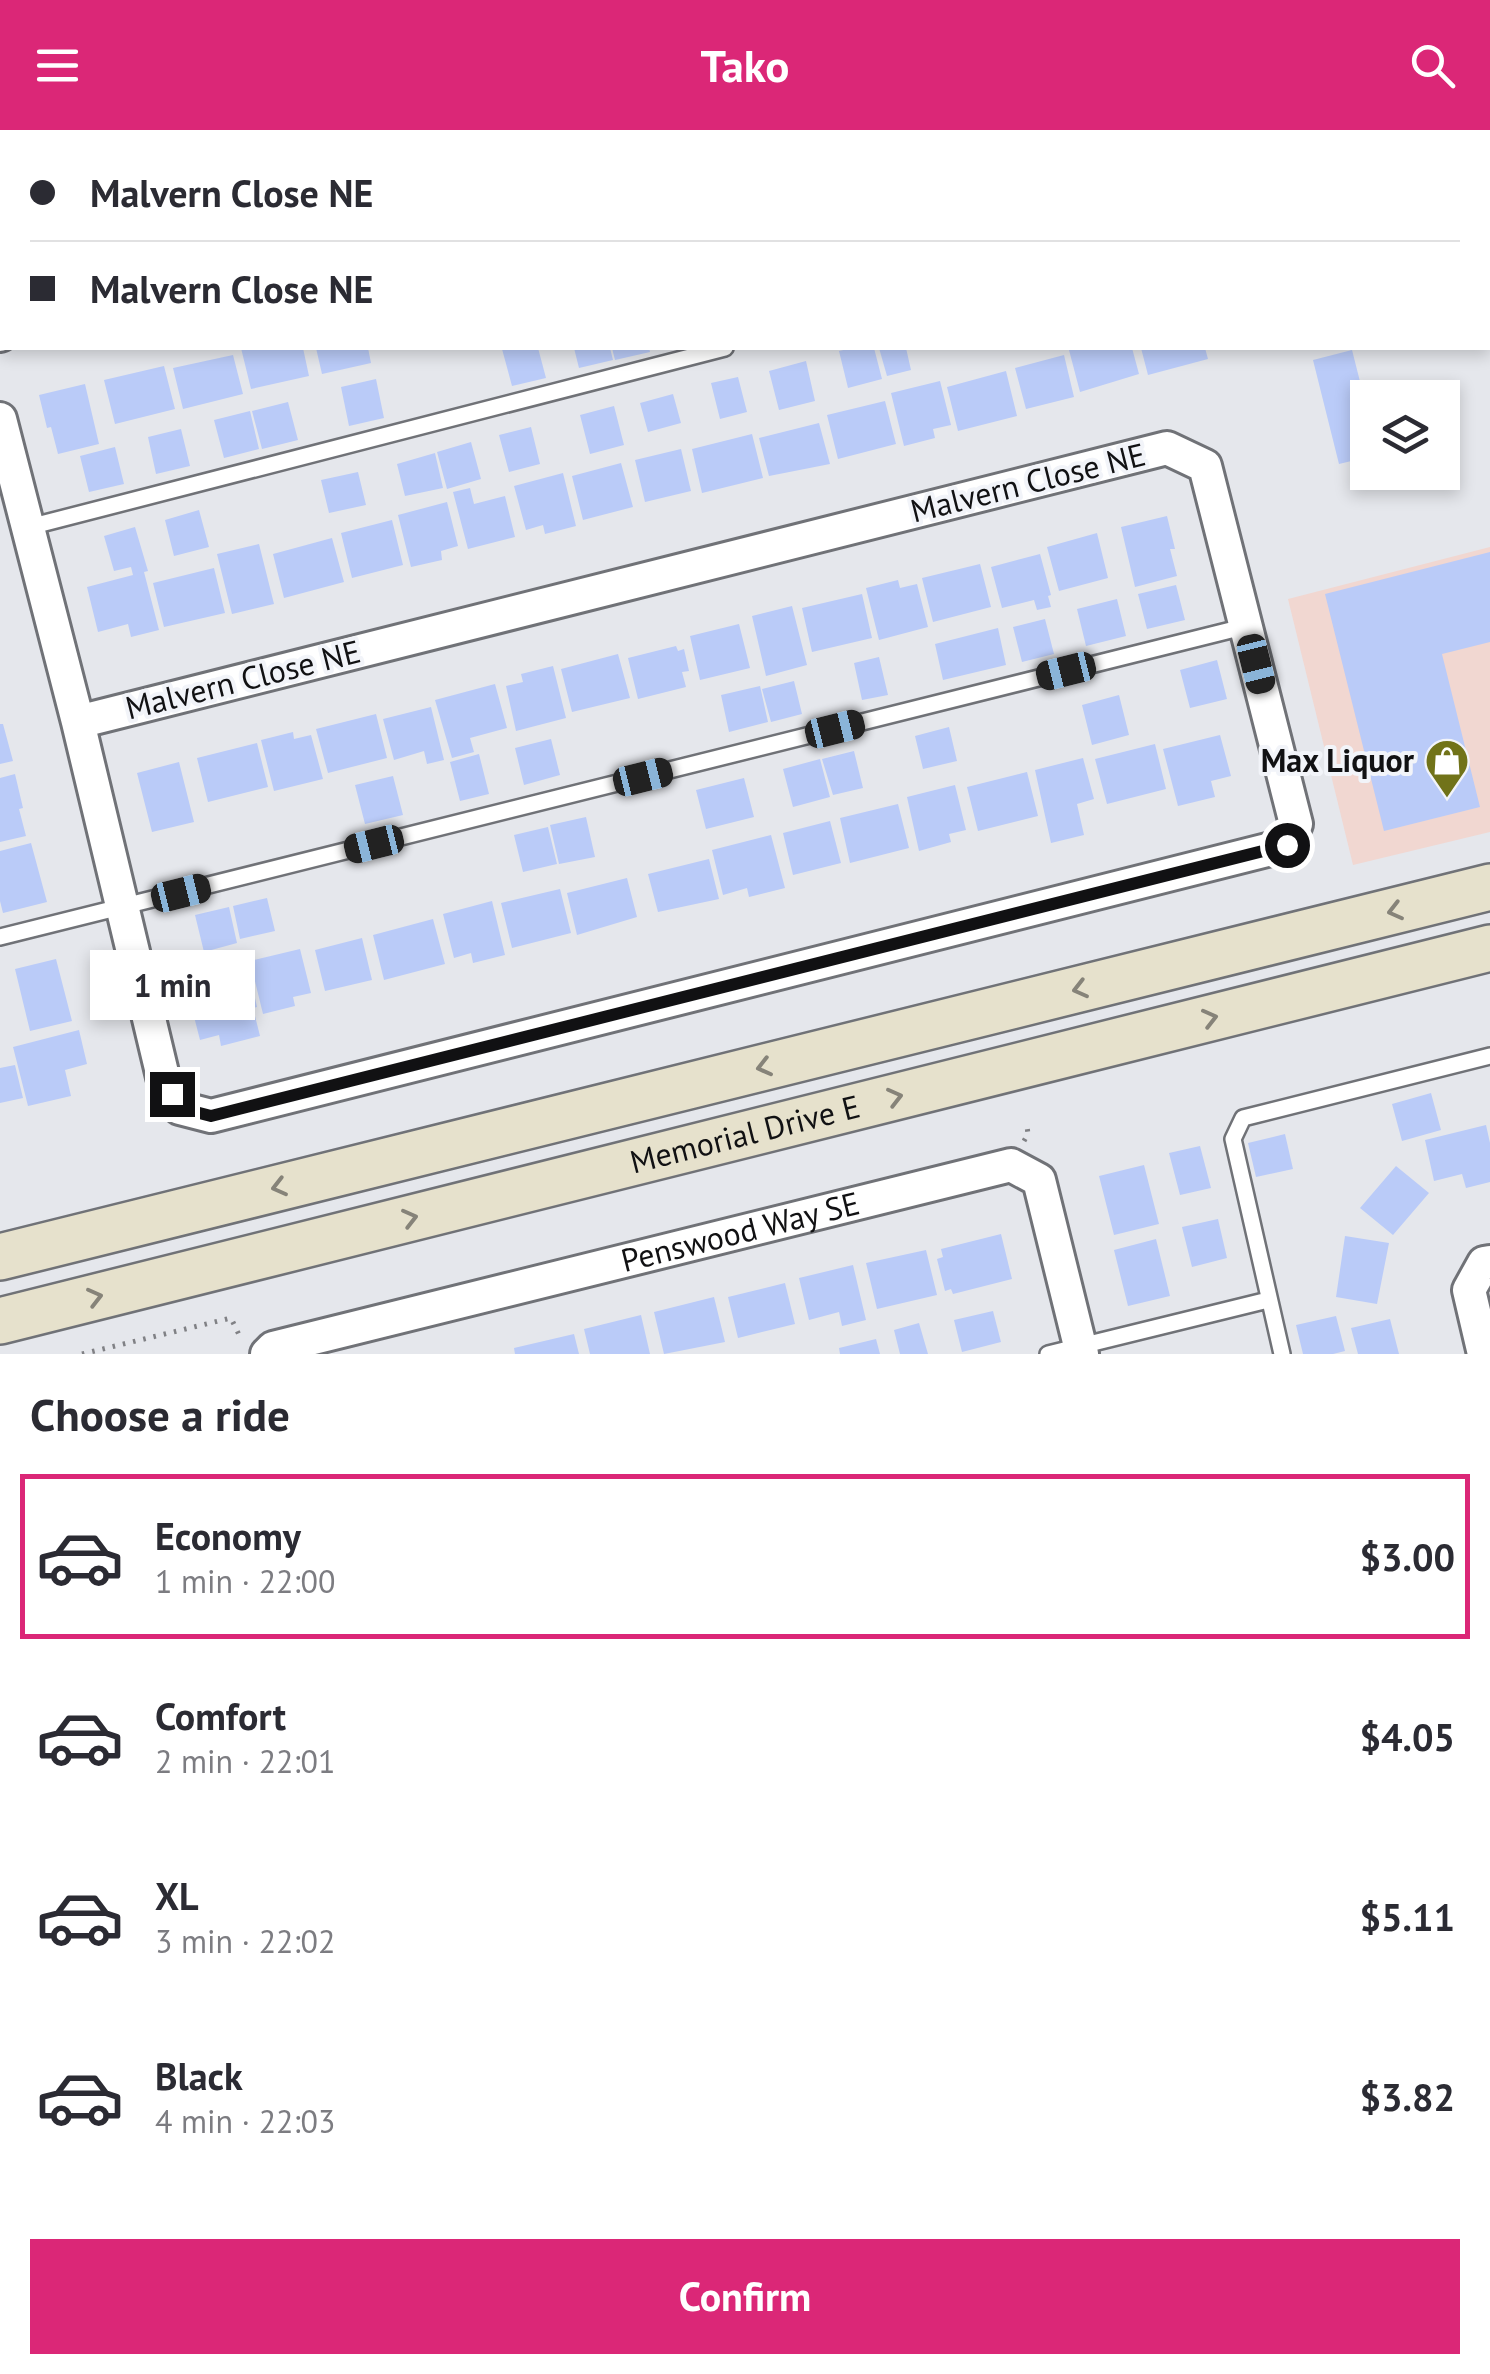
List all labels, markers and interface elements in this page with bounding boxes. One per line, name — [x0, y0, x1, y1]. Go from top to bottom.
text: Tako — [701, 36, 789, 94]
icon: menu — [30, 38, 85, 93]
icon: search — [1405, 38, 1460, 93]
text: Malvern Close NE — [90, 168, 373, 217]
text: Malvern Close NE — [90, 264, 373, 313]
map controls — [1350, 380, 1460, 490]
button: layers — [1350, 380, 1460, 490]
street label: Malvern Close NE — [906, 433, 1150, 531]
street label: Malvern Close NE — [121, 630, 365, 728]
car — [1234, 631, 1278, 697]
car — [1033, 649, 1099, 693]
car — [802, 707, 868, 751]
shop icon: Max Liquor — [1424, 738, 1470, 799]
place label: Max Liquor — [1261, 739, 1415, 781]
car — [610, 755, 676, 799]
car — [341, 822, 407, 866]
route start — [1265, 823, 1310, 868]
car — [148, 871, 214, 915]
one-way arrow — [1387, 899, 1404, 920]
callout: 1 min — [90, 949, 254, 1019]
text: 1 min — [133, 964, 212, 1006]
one-way arrow — [1072, 977, 1089, 998]
one-way arrow — [1201, 1009, 1218, 1030]
one-way arrow — [756, 1055, 773, 1076]
route end — [150, 1072, 195, 1117]
street label: Memorial Drive E — [625, 1085, 864, 1182]
one-way arrow — [886, 1088, 903, 1109]
one-way arrow — [271, 1176, 288, 1197]
street label: Penswood Way SE — [617, 1181, 864, 1281]
one-way arrow — [401, 1209, 418, 1230]
one-way arrow — [86, 1288, 103, 1309]
text: Choose a ride — [30, 1385, 290, 1443]
text: Economy — [155, 1511, 301, 1560]
icon: car — [35, 1512, 125, 1602]
text: $3.00 — [1359, 1532, 1455, 1581]
text: 1 min · 22:00 — [155, 1560, 335, 1602]
text: Comfort — [155, 1691, 286, 1740]
icon: car — [35, 1692, 125, 1782]
text: $4.05 — [1359, 1712, 1455, 1761]
text: 2 min · 22:01 — [155, 1740, 335, 1782]
text: XL — [155, 1871, 199, 1920]
icon: car — [35, 1872, 125, 1962]
text: $5.11 — [1359, 1892, 1455, 1941]
text: 3 min · 22:02 — [155, 1920, 335, 1962]
text: Black — [155, 2051, 243, 2100]
icon: car — [35, 2052, 125, 2142]
text: $3.82 — [1359, 2072, 1455, 2121]
text: 4 min · 22:03 — [155, 2100, 335, 2142]
button: Confirm — [30, 2239, 1460, 2354]

